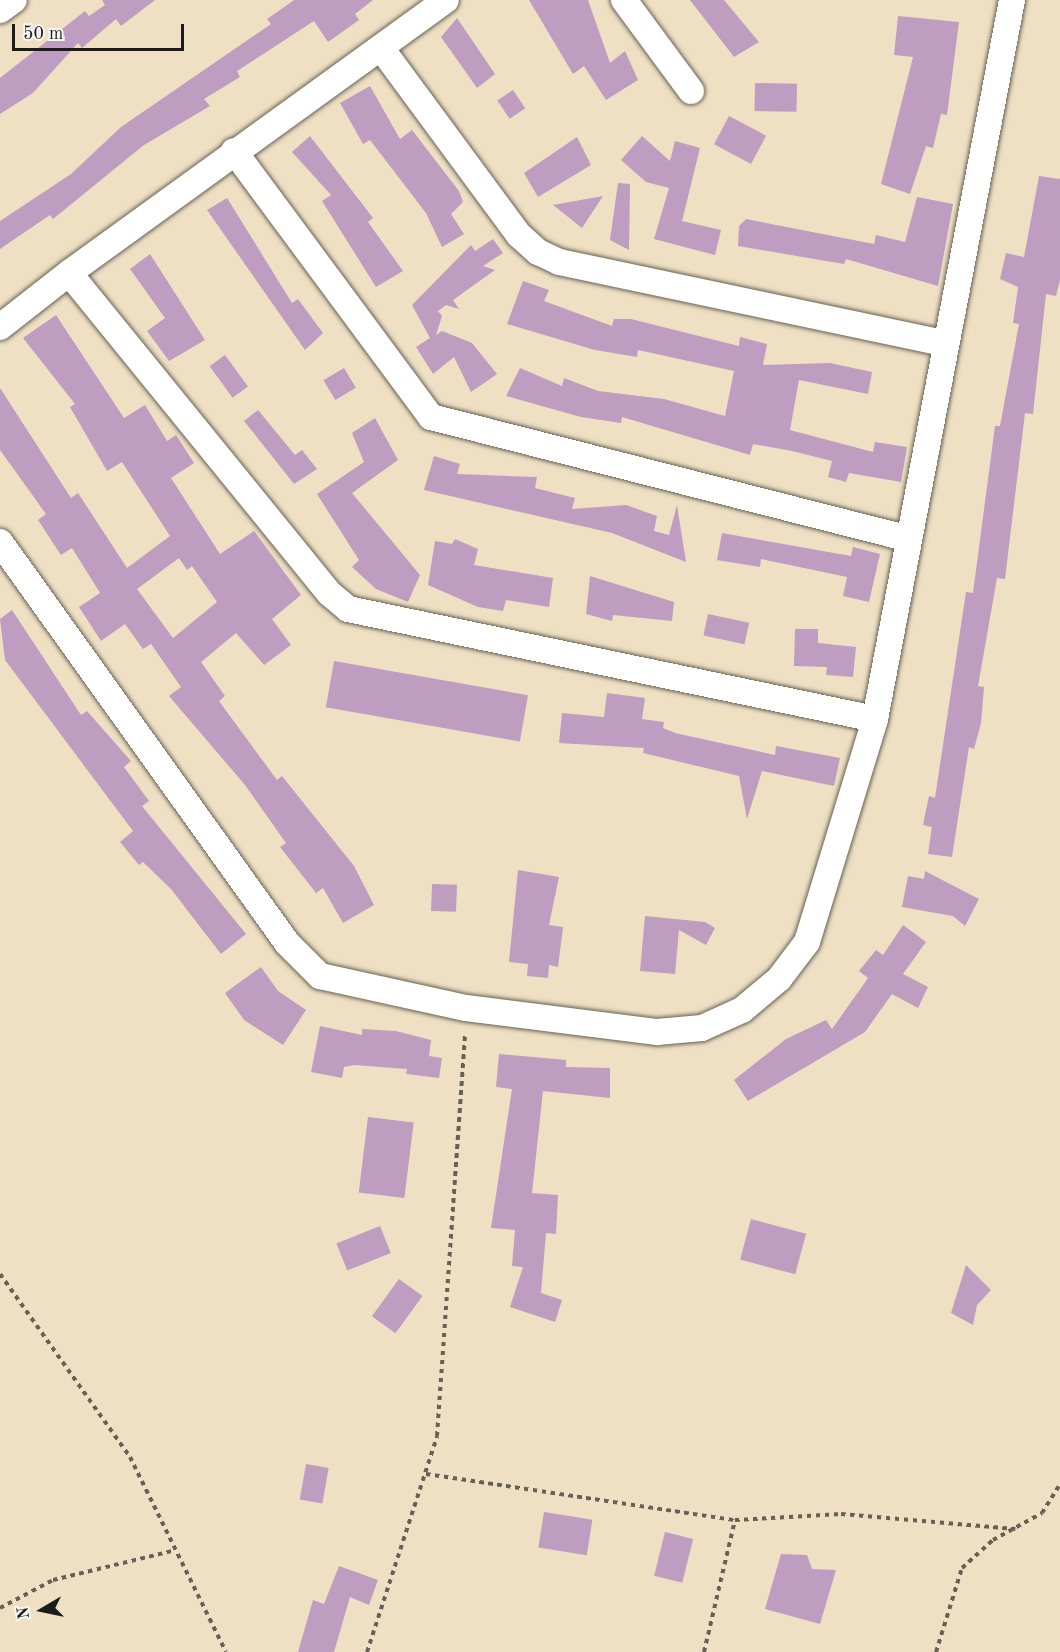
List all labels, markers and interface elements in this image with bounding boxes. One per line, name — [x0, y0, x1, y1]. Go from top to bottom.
scale bar — [15, 12, 188, 50]
text: 50 m — [23, 25, 63, 43]
north arrow — [12, 1580, 72, 1640]
text: N — [15, 1606, 33, 1620]

